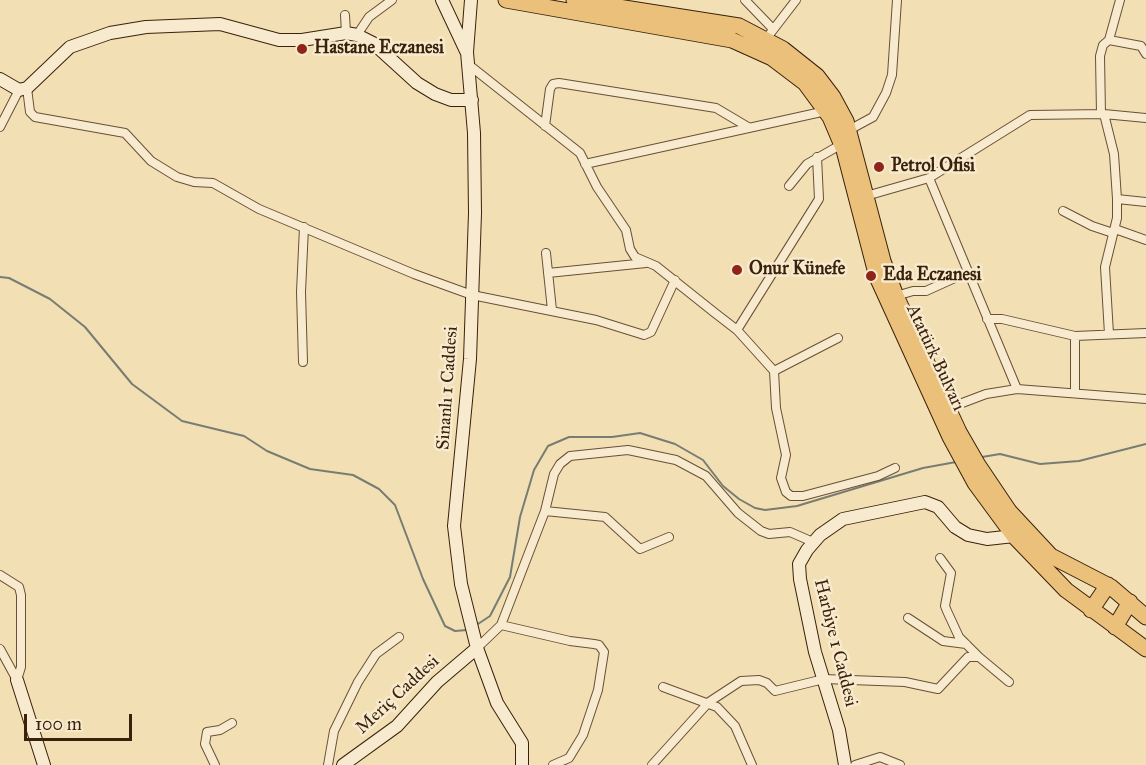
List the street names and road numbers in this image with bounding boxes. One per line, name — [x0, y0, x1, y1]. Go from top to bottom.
street label: Atatürk Bulvarı — [901, 301, 969, 415]
street label: Sinanlı 1 Caddesi — [433, 325, 463, 451]
street label: Harbiye 1 Caddesi — [809, 577, 861, 709]
street label: Meriç Caddesi — [352, 651, 444, 739]

